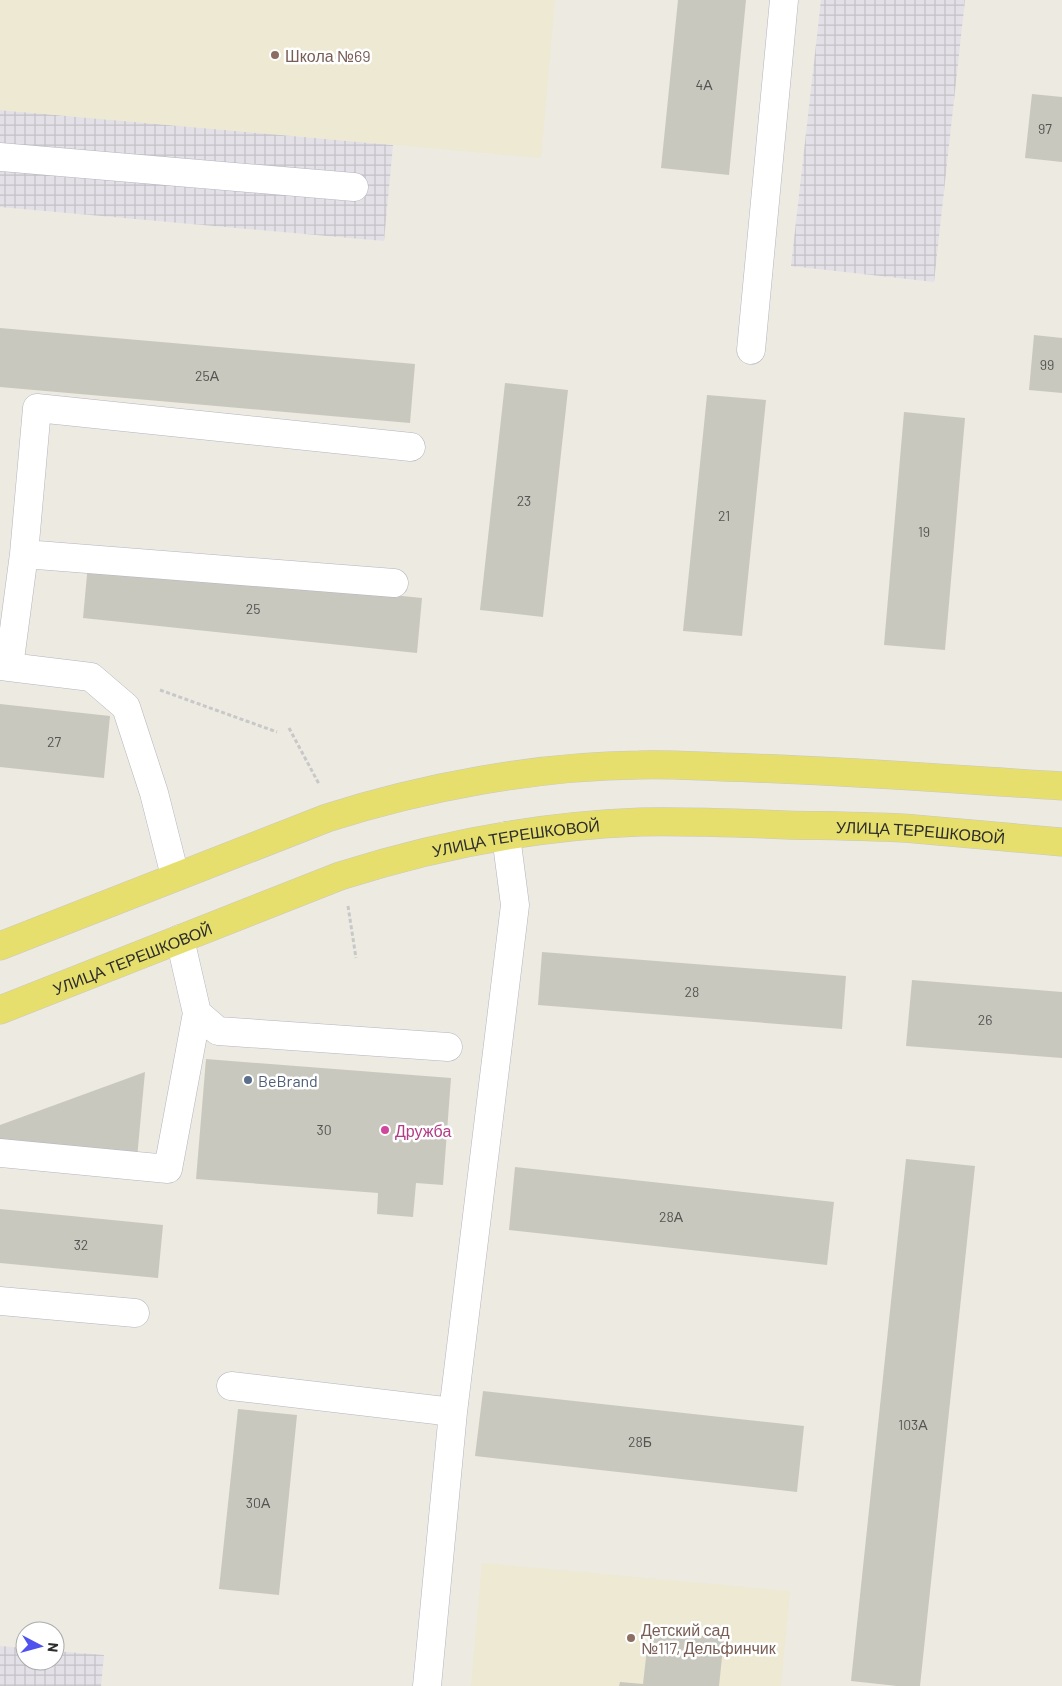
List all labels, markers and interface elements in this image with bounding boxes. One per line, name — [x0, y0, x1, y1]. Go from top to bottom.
place label: Школа №69 — [285, 46, 371, 65]
marker: Школа №69 — [269, 49, 281, 61]
house number: 4А — [695, 76, 713, 93]
house number: 97 — [1038, 120, 1052, 137]
house number: 99 — [1040, 356, 1054, 373]
house number: 25А — [195, 367, 220, 384]
house number: 23 — [517, 492, 531, 509]
house number: 21 — [718, 507, 730, 524]
house number: 19 — [918, 523, 930, 540]
house number: 25 — [246, 600, 260, 617]
house number: 27 — [47, 733, 61, 750]
street label: УЛИЦА ТЕРЕШКОВОЙ — [430, 815, 600, 860]
street label: УЛИЦА ТЕРЕШКОВОЙ — [836, 816, 1006, 846]
street label: УЛИЦА ТЕРЕШКОВОЙ — [50, 918, 214, 998]
house number: 28 — [685, 983, 699, 1000]
house number: 26 — [978, 1011, 992, 1028]
place label: BeBrand — [258, 1071, 318, 1090]
marker: BeBrand — [242, 1074, 254, 1086]
house number: 30 — [316, 1121, 332, 1138]
place label: Дружба — [395, 1121, 451, 1140]
marker: Дружба — [379, 1124, 391, 1136]
house number: 28А — [659, 1208, 684, 1225]
house number: 32 — [74, 1236, 88, 1253]
house number: 103А — [898, 1416, 928, 1433]
house number: 28Б — [628, 1433, 652, 1450]
house number: 30А — [246, 1494, 271, 1511]
place label: Детский сад №117, Дельфинчик — [641, 1620, 777, 1657]
north arrow — [15, 1621, 65, 1671]
marker: Детский сад №117, Дельфинчик — [625, 1632, 637, 1644]
text: N — [44, 1642, 62, 1653]

